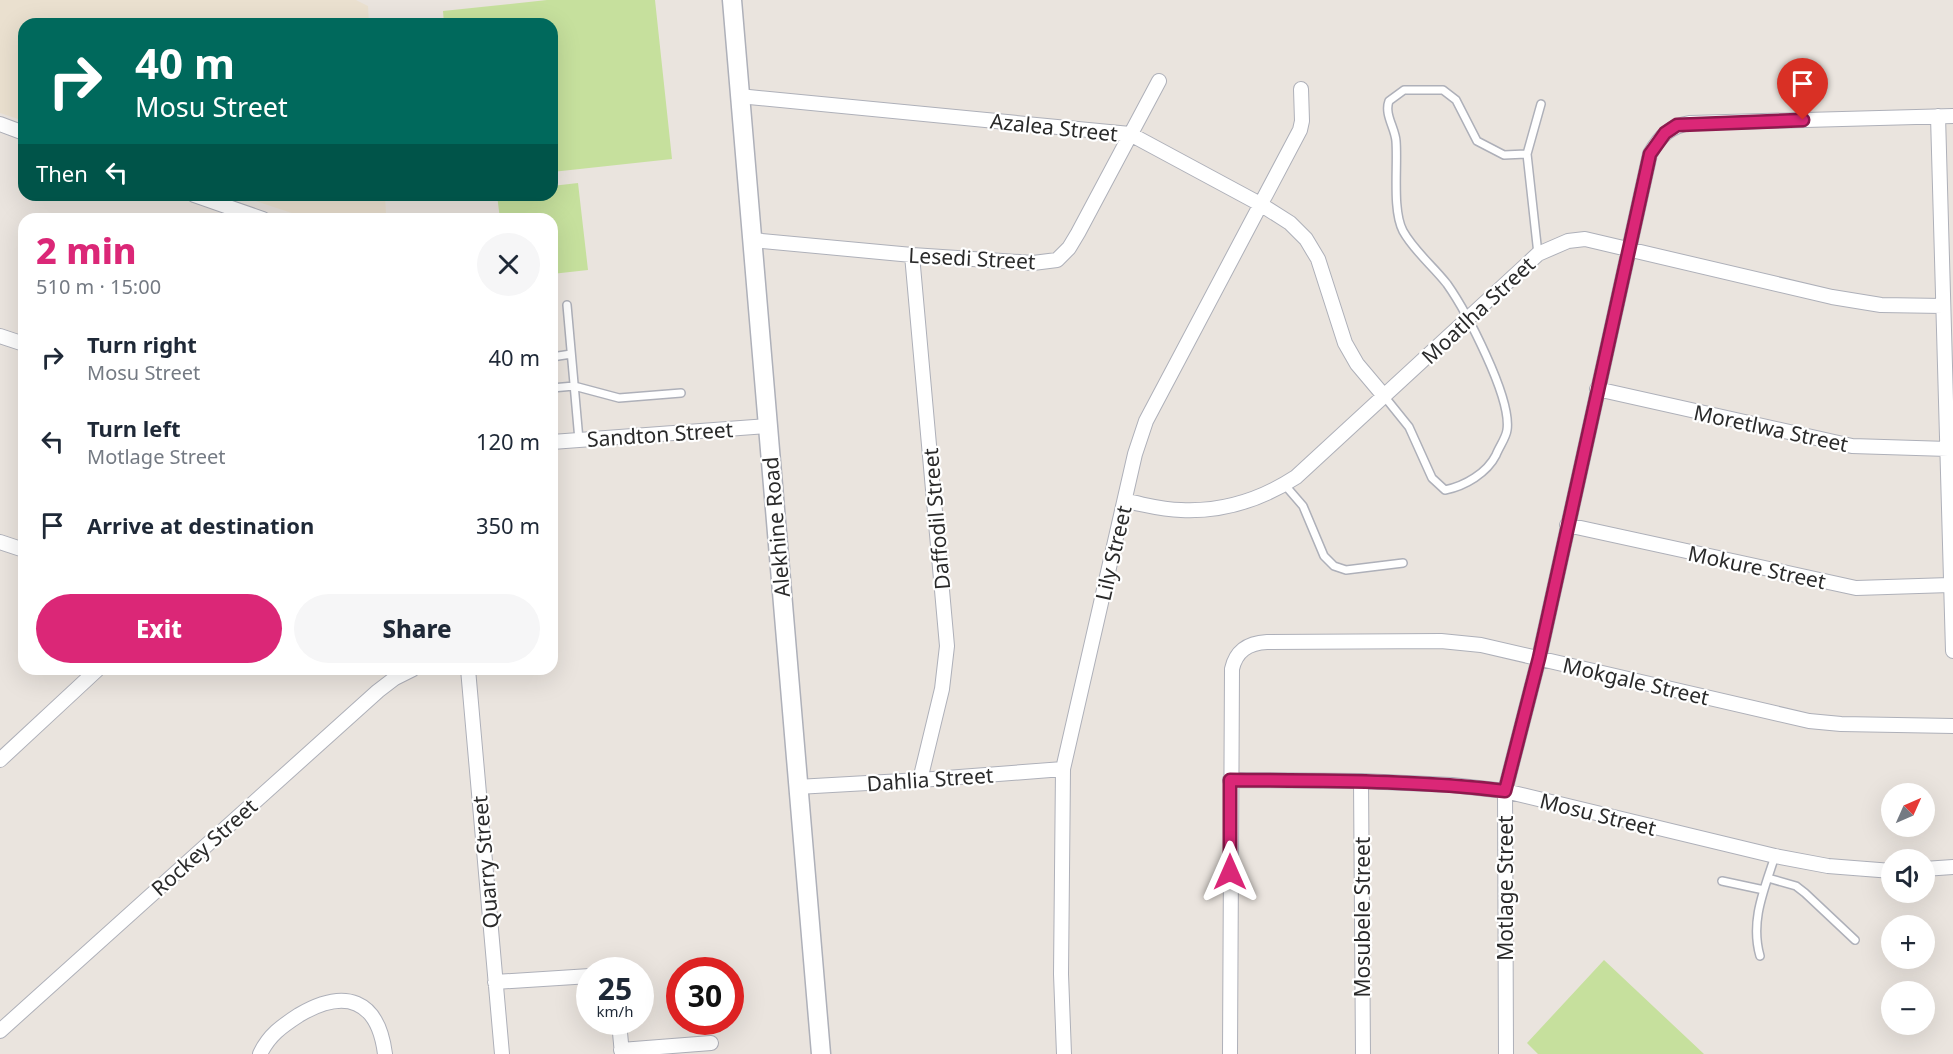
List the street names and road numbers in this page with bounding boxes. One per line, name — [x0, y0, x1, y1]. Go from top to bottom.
street label: Azalea Street — [989, 106, 1120, 148]
street label: Lesedi Street — [908, 241, 1037, 275]
street label: Moatlha Street — [1415, 250, 1541, 370]
street label: Moretlwa Street — [1691, 398, 1851, 458]
street label: Sandton Street — [586, 415, 734, 453]
street label: Daffodil Street — [916, 447, 956, 591]
street label: Alekhine Road — [756, 456, 796, 598]
street label: Lily Street — [1088, 502, 1138, 603]
street label: Mokure Street — [1686, 539, 1829, 595]
street label: Mokgale Street — [1560, 651, 1712, 711]
street label: Dahlia Street — [866, 761, 995, 797]
street label: Mosu Street — [1537, 786, 1659, 842]
street label: Rockey Street — [145, 792, 263, 902]
street label: Quarry Street — [465, 794, 505, 930]
street label: Motlage Street — [1491, 815, 1519, 961]
street label: Mosubele Street — [1348, 836, 1376, 997]

